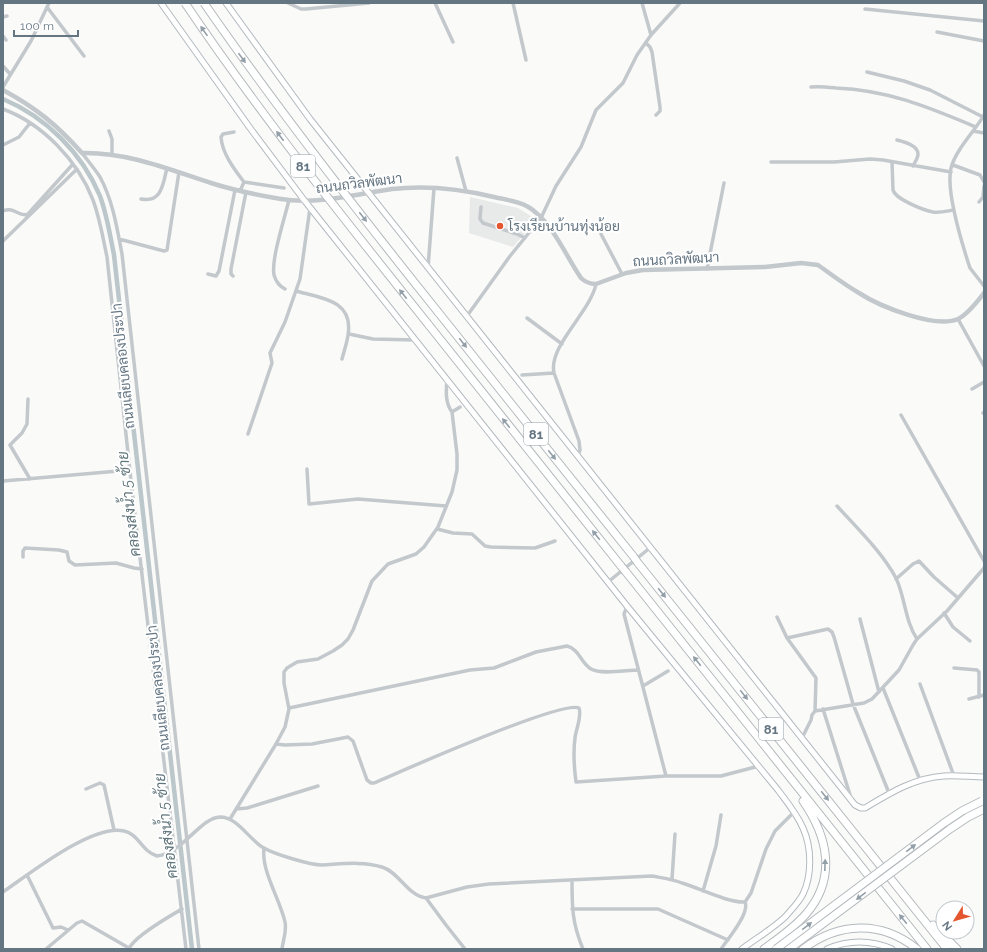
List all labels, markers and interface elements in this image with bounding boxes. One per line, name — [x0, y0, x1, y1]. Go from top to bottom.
scale bar — [14, 12, 78, 38]
text: 100 m — [20, 19, 54, 33]
one-way arrow — [200, 26, 208, 36]
one-way arrow — [238, 52, 246, 63]
one-way arrow — [276, 131, 284, 142]
road number: 81 — [291, 155, 315, 177]
street label: ถนนถวิลพัฒนา — [315, 170, 403, 196]
one-way arrow — [358, 212, 367, 223]
place label: โรงเรียนบ้านทุ่งน้อย — [507, 217, 620, 236]
marker: โรงเรียนบ้านทุ่งน้อย — [495, 221, 505, 231]
street label: ถนนถวิลพัฒนา — [632, 249, 720, 269]
one-way arrow — [399, 288, 408, 299]
street label: ถนนเลียบคลองประปา — [107, 303, 138, 430]
one-way arrow — [458, 337, 467, 348]
one-way arrow — [502, 417, 511, 428]
road number: 81 — [524, 423, 548, 445]
water label: คลองส่งน้ำ 5 ซ้าย — [110, 450, 144, 558]
one-way arrow — [548, 450, 557, 461]
one-way arrow — [592, 530, 601, 541]
one-way arrow — [658, 588, 667, 599]
street label: ถนนเลียบคลองประปา — [142, 625, 173, 752]
one-way arrow — [692, 656, 701, 667]
one-way arrow — [739, 689, 748, 700]
road number: 81 — [759, 718, 783, 740]
water label: คลองส่งน้ำ 5 ซ้าย — [147, 772, 181, 880]
one-way arrow — [821, 791, 829, 802]
one-way arrow — [906, 844, 917, 852]
one-way arrow — [822, 858, 829, 871]
one-way arrow — [855, 891, 866, 900]
north arrow — [935, 900, 975, 940]
one-way arrow — [899, 913, 907, 924]
text: N — [940, 918, 955, 933]
one-way arrow — [802, 922, 812, 930]

